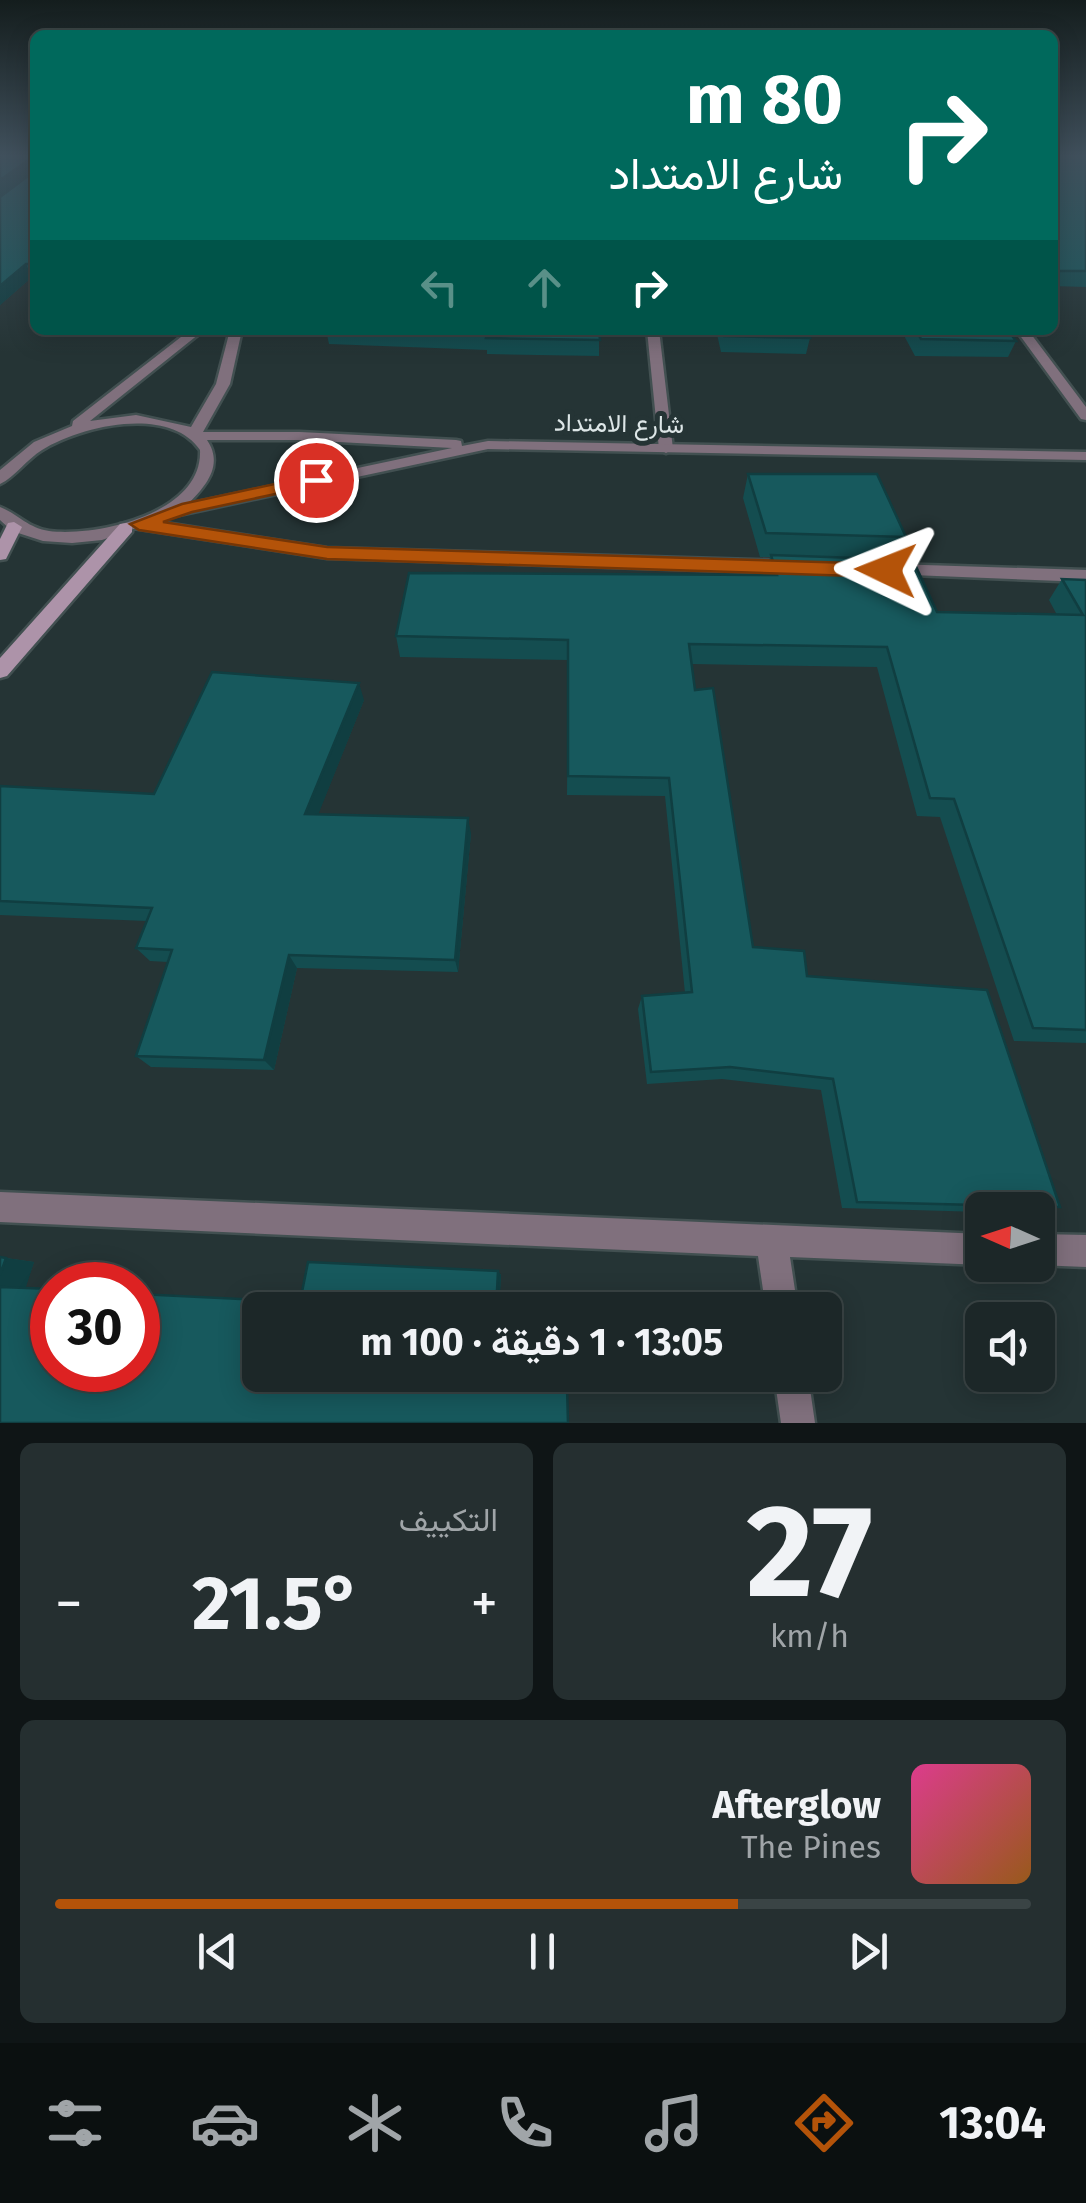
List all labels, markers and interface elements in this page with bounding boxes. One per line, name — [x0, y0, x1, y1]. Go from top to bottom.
text: 80 m — [686, 58, 843, 142]
icon: right — [878, 70, 1008, 200]
text: شارع الامتداد — [609, 147, 843, 201]
icon: left — [412, 260, 467, 315]
icon: ahead — [517, 260, 572, 315]
icon: right — [622, 260, 677, 315]
street label: شارع الامتداد — [554, 408, 684, 441]
pin — [274, 438, 359, 523]
icon: arrive — [289, 453, 344, 508]
position arrow — [834, 518, 938, 622]
north arrow — [965, 1192, 1055, 1282]
map controls — [965, 1192, 1055, 1392]
speed limit sign: 30 — [30, 1262, 160, 1392]
button: sound — [965, 1302, 1055, 1392]
text: 13:05 · 1 دقيقة · 100 m — [361, 1319, 723, 1365]
text: 27 — [746, 1474, 873, 1630]
text: التكييف — [399, 1501, 498, 1539]
text: 21.5° — [192, 1559, 361, 1649]
text: − — [55, 1571, 83, 1637]
text: + — [471, 1571, 498, 1637]
text: km/h — [770, 1617, 849, 1655]
text: Afterglow — [713, 1782, 881, 1828]
text: The Pines — [741, 1828, 881, 1866]
icon: previous — [190, 1924, 245, 1979]
icon: pause — [515, 1924, 570, 1979]
icon: next — [841, 1924, 896, 1979]
icon: filters — [40, 2088, 110, 2158]
icon: car — [190, 2088, 260, 2158]
icon: climate — [340, 2088, 410, 2158]
icon: phone — [490, 2088, 560, 2158]
icon: music — [639, 2088, 709, 2158]
icon: directions — [789, 2088, 859, 2158]
text: 13:04 — [939, 2096, 1046, 2150]

